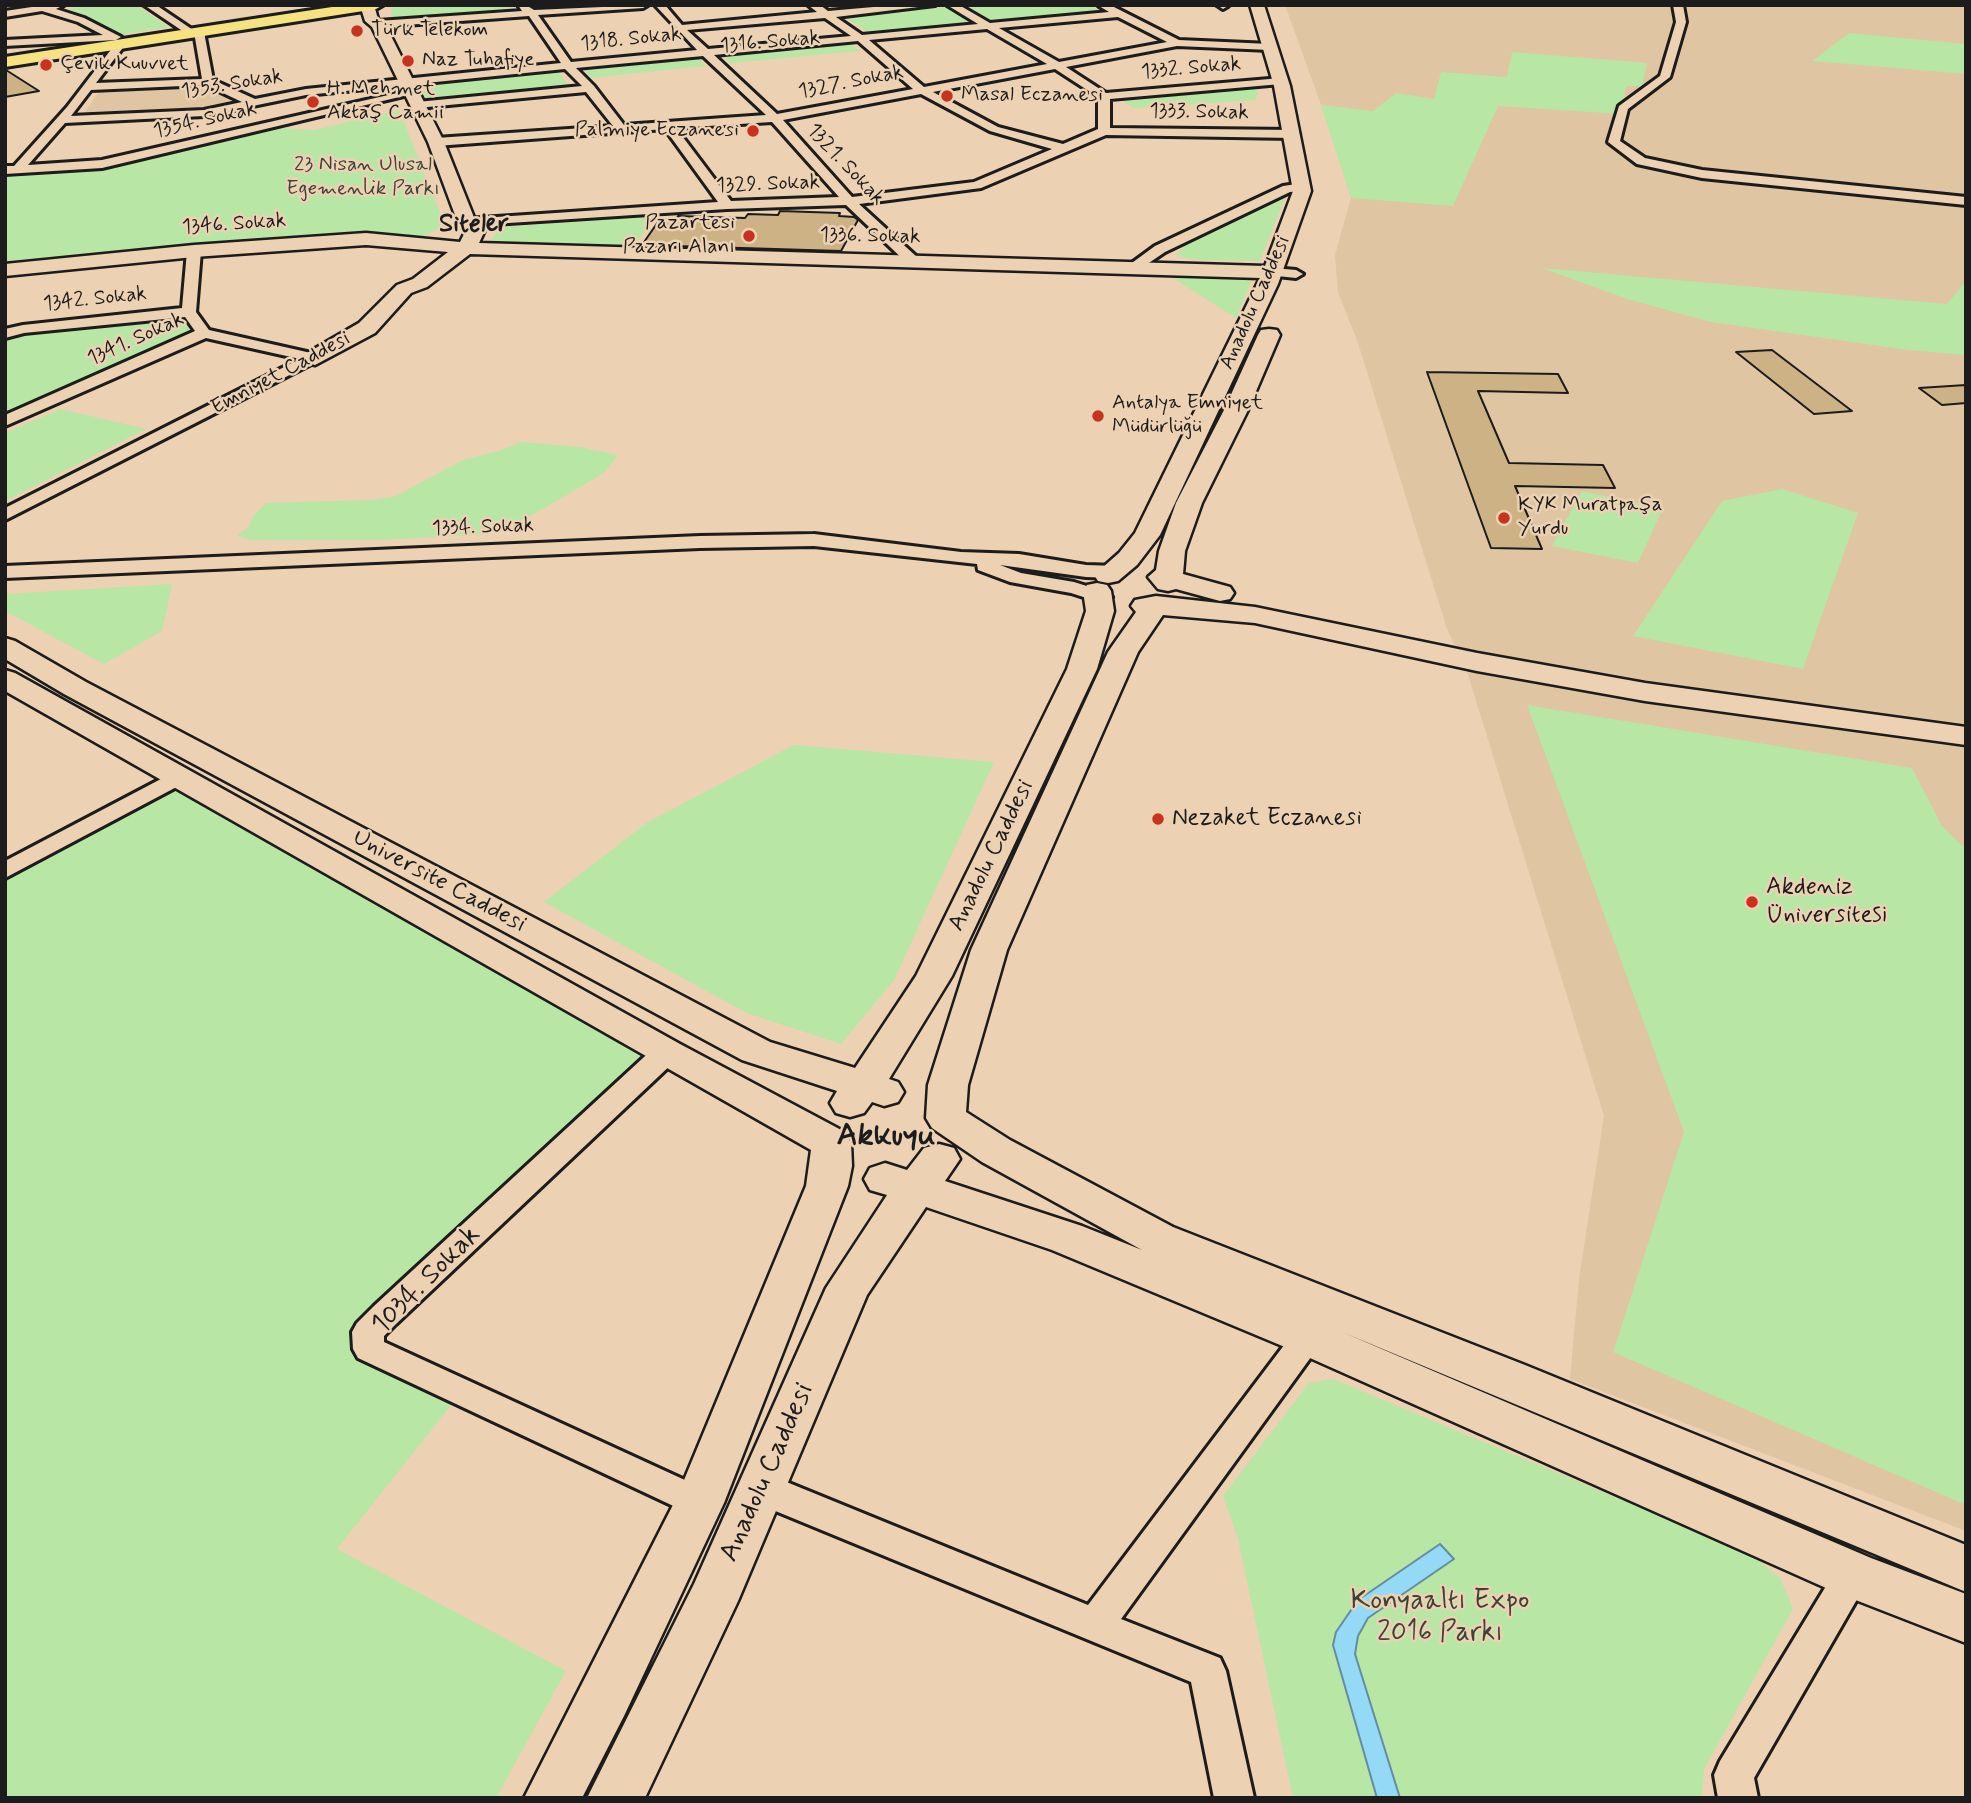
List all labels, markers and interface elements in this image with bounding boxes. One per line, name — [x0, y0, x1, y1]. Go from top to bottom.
place label: Türk Telekom — [371, 18, 488, 44]
street label: 1318. Sokak — [579, 22, 683, 58]
marker: Türk Telekom — [349, 23, 365, 39]
street label: 1316. Sokak — [719, 26, 821, 60]
place label: Naz Tuhafiye — [422, 48, 535, 74]
place label: Çevik Kuuvvet — [60, 52, 189, 78]
street label: 1332. Sokak — [1140, 52, 1242, 86]
marker: Naz Tuhafiye — [400, 53, 416, 69]
marker: Çevik Kuuvvet — [38, 57, 54, 73]
street label: 1327. Sokak — [796, 60, 906, 106]
street label: 1353. Sokak — [179, 65, 285, 105]
place label: H. Mehmet Aktaş Camii — [327, 77, 444, 127]
place label: Masal Eczanesi — [961, 83, 1103, 109]
marker: Masal Eczanesi — [939, 88, 955, 104]
marker: H. Mehmet Aktaş Camii — [305, 94, 321, 110]
street label: 1354. Sokak — [151, 97, 259, 145]
street label: 1333. Sokak — [1149, 100, 1249, 126]
place label: Palmiye Eczanesi — [575, 118, 739, 144]
street label: 1321. Sokak — [801, 119, 889, 211]
marker: Palmiye Eczanesi — [745, 123, 761, 139]
park label: 23 Nisan Ulusal Egemenlik Parkı — [286, 153, 440, 203]
street label: 1329. Sokak — [715, 171, 821, 199]
street label: 1346. Sokak — [181, 209, 287, 241]
district label: Siteler — [439, 210, 509, 242]
place label: Pazartesi Pazarı Alanı — [623, 211, 735, 261]
street label: 1336. Sokak — [819, 224, 921, 250]
marker: Pazartesi Pazarı Alanı — [741, 228, 757, 244]
street label: Anadolu Caddesi — [1215, 232, 1297, 374]
street label: 1342. Sokak — [42, 282, 148, 318]
street label: 1341. Sokak — [84, 308, 188, 372]
street label: Emniyet Caddesi — [207, 327, 355, 421]
place label: Antalya Emniyet Müdürlüğü — [1112, 391, 1263, 441]
marker: Antalya Emniyet Müdürlüğü — [1090, 408, 1106, 424]
place label: KYK Muratpaşa Yurdu — [1518, 493, 1663, 543]
marker: KYK Muratpaşa Yurdu — [1496, 510, 1512, 526]
street label: 1334. Sokak — [431, 514, 535, 542]
street label: Anadolu Caddesi — [943, 776, 1041, 936]
place label: Nezaket Eczanesi — [1172, 805, 1362, 833]
marker: Nezaket Eczanesi — [1150, 811, 1166, 827]
street label: Universite Caddesi — [347, 824, 531, 940]
place label: Akdeniz Üniversitesi — [1766, 874, 1887, 930]
marker: Akdeniz Üniversitesi — [1744, 894, 1760, 910]
district label: Akkuyu — [837, 1118, 935, 1156]
street label: 1034. Sokak — [365, 1219, 489, 1343]
street label: Anadolu Caddesi — [714, 1378, 822, 1568]
park label: Konyaaltı Expo 2016 Parkı — [1351, 1585, 1529, 1651]

